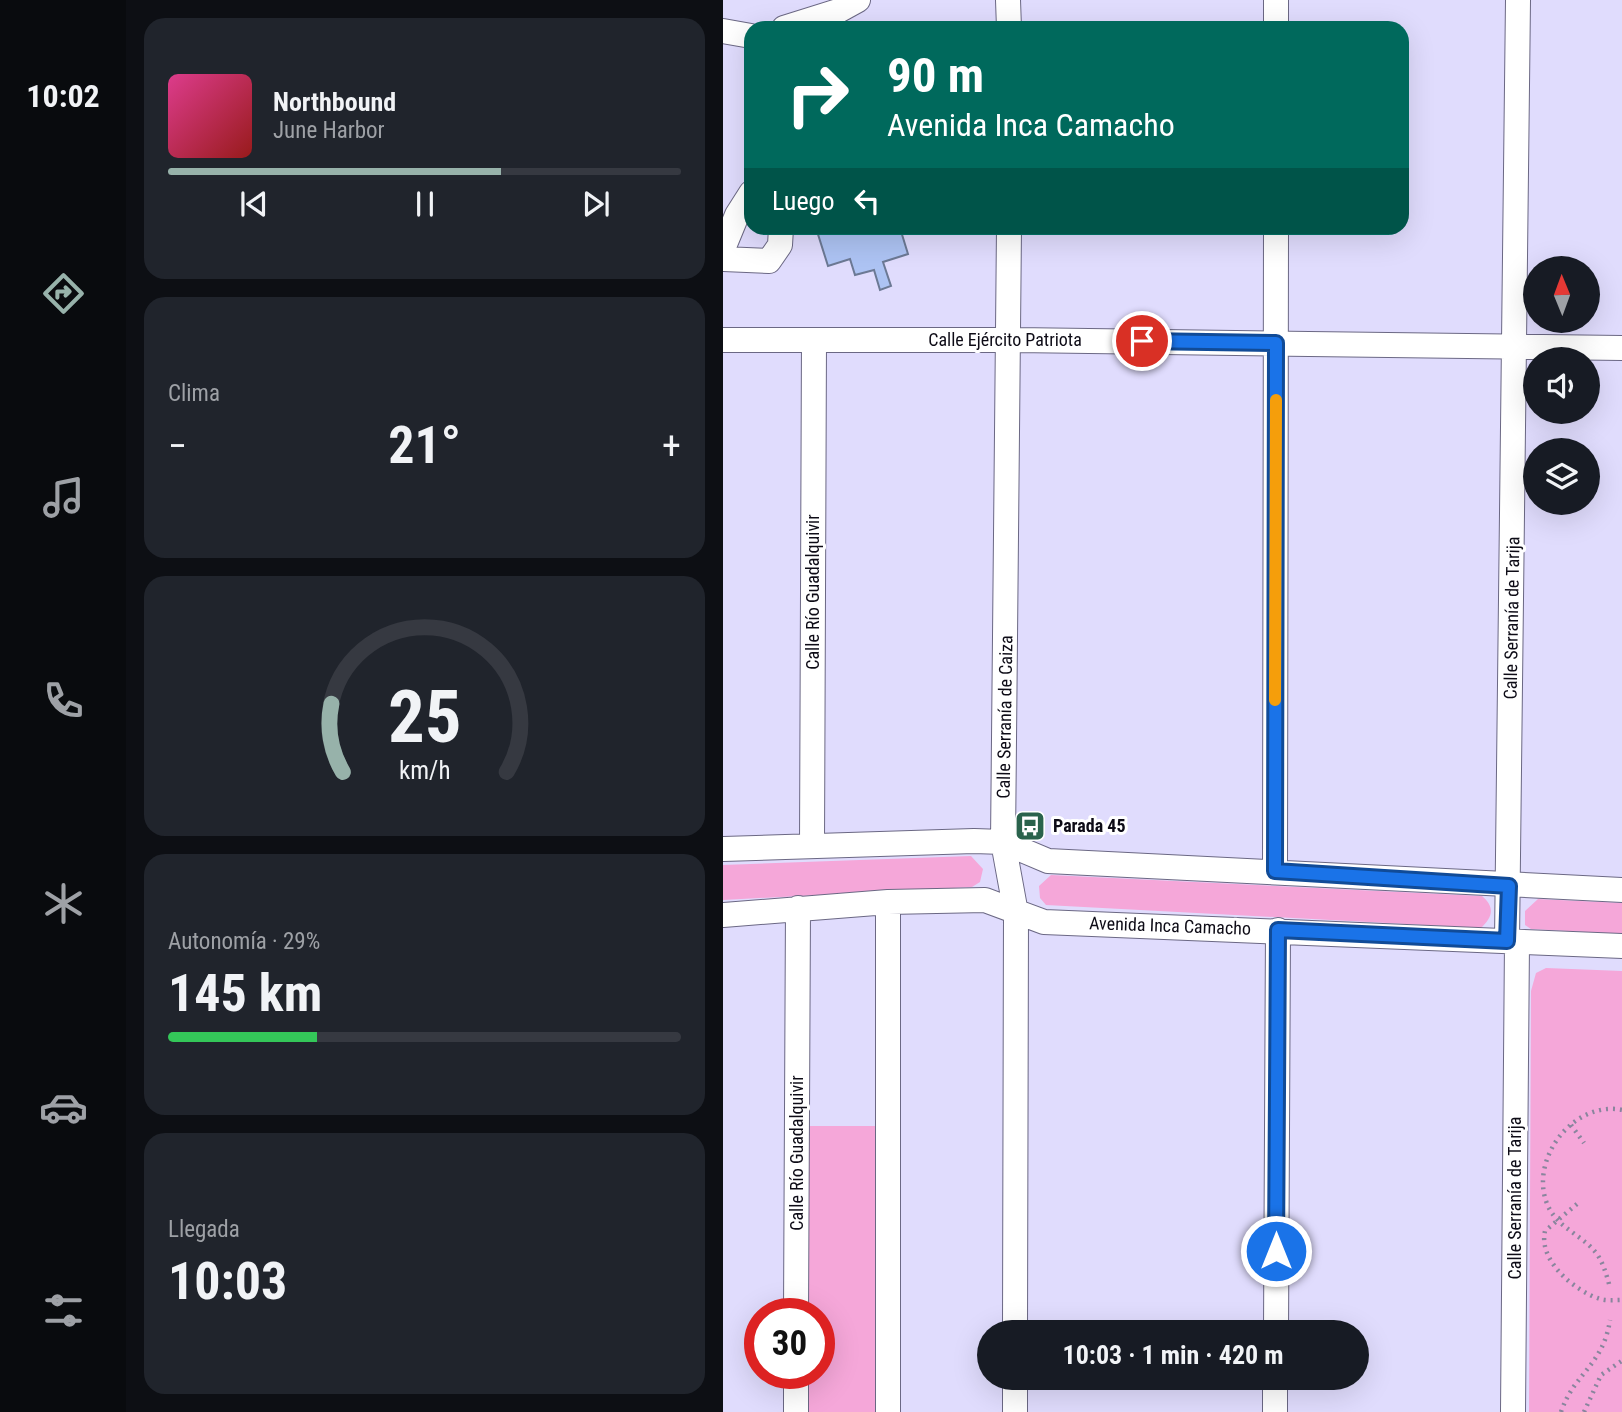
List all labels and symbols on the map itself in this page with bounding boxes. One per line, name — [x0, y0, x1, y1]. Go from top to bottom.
north arrow — [1523, 256, 1600, 332]
pin — [1112, 311, 1172, 371]
street label: Calle Ejército Patriota — [928, 329, 1082, 350]
street label: Calle Río Guadalquivir — [802, 514, 823, 670]
street label: Calle Serranía de Tarija — [1500, 536, 1523, 700]
street label: Calle Serranía de Caiza — [993, 635, 1016, 799]
bus stop icon: Parada 45 — [1013, 809, 1047, 843]
place label: Parada 45 — [1053, 815, 1126, 836]
street label: Avenida Inca Camacho — [1089, 912, 1251, 939]
street label: Calle Río Guadalquivir — [786, 1075, 807, 1231]
street label: Calle Serranía de Tarija — [1504, 1117, 1525, 1279]
position arrow — [1239, 1214, 1313, 1288]
speed limit sign: 30 — [744, 1298, 835, 1389]

